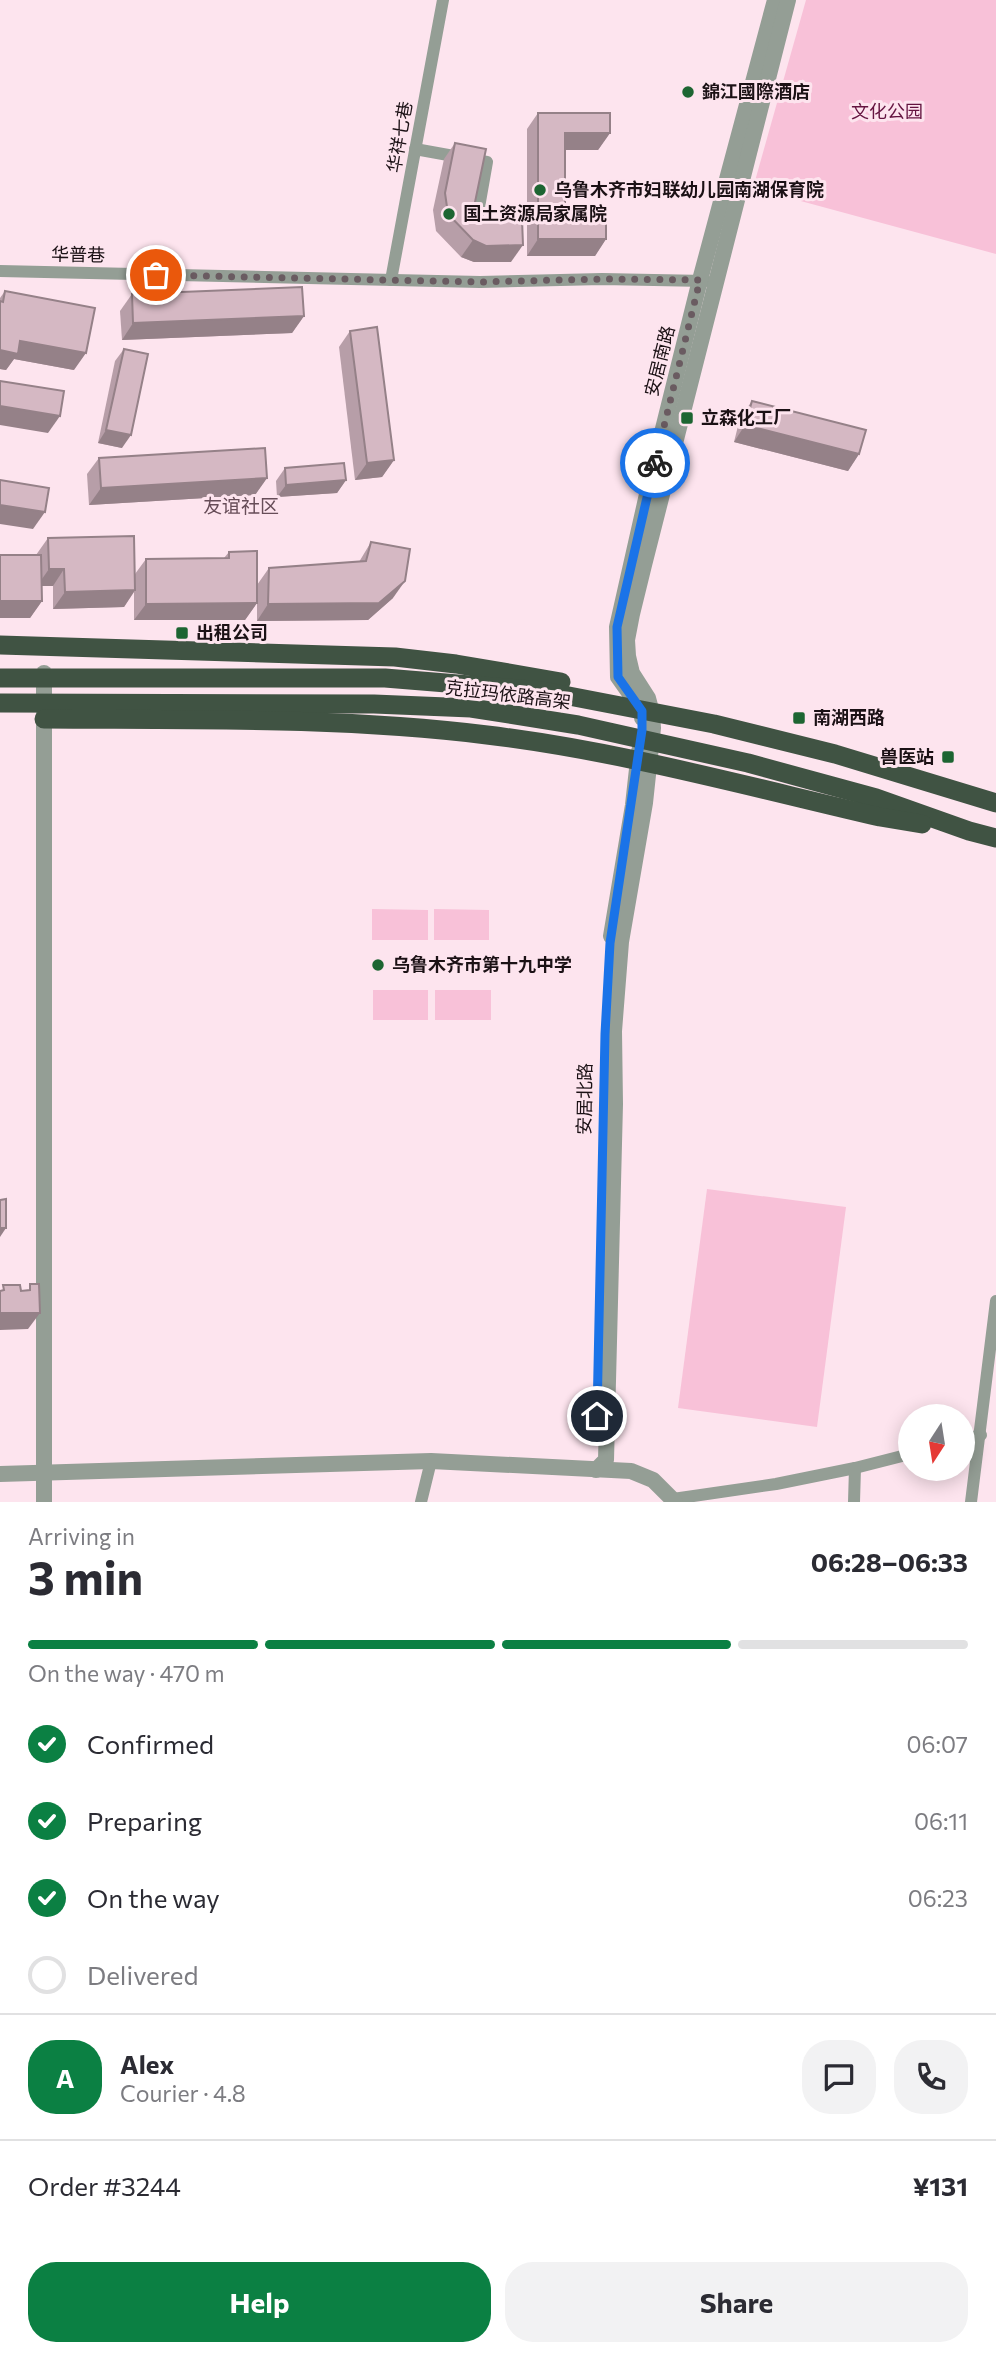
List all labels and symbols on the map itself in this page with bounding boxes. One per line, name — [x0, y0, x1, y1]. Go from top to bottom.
place label: 錦江國際酒店 — [702, 80, 810, 102]
marker: 錦江國際酒店 — [680, 84, 696, 100]
street label: 华祥七巷 — [382, 99, 416, 174]
park label: 文化公园 — [851, 100, 923, 122]
place label: 乌鲁木齐市妇联幼儿园南湖保育院 — [554, 178, 824, 200]
marker: 乌鲁木齐市妇联幼儿园南湖保育院 — [532, 182, 548, 198]
place label: 国土资源局家属院 — [463, 202, 607, 224]
marker: 国土资源局家属院 — [441, 206, 457, 222]
street label: 华普巷 — [51, 243, 105, 265]
pin — [126, 245, 186, 305]
street label: 安居南路 — [640, 323, 678, 398]
place label: 立森化工厂 — [701, 406, 791, 428]
marker: 立森化工厂 — [679, 410, 695, 426]
courier — [620, 428, 690, 498]
district label: 友谊社区 — [203, 494, 279, 517]
place label: 出租公司 — [196, 621, 268, 643]
marker: 出租公司 — [174, 625, 190, 641]
street label: 克拉玛依路高架 — [444, 675, 572, 713]
place label: 南湖西路 — [813, 706, 885, 728]
marker: 南湖西路 — [791, 710, 807, 726]
place label: 兽医站 — [880, 745, 934, 767]
marker: 兽医站 — [940, 749, 956, 765]
place label: 乌鲁木齐市第十九中学 — [392, 953, 572, 975]
marker: 乌鲁木齐市第十九中学 — [370, 957, 386, 973]
street label: 安居北路 — [572, 1063, 596, 1135]
pin — [567, 1386, 627, 1446]
north arrow — [898, 1404, 975, 1480]

